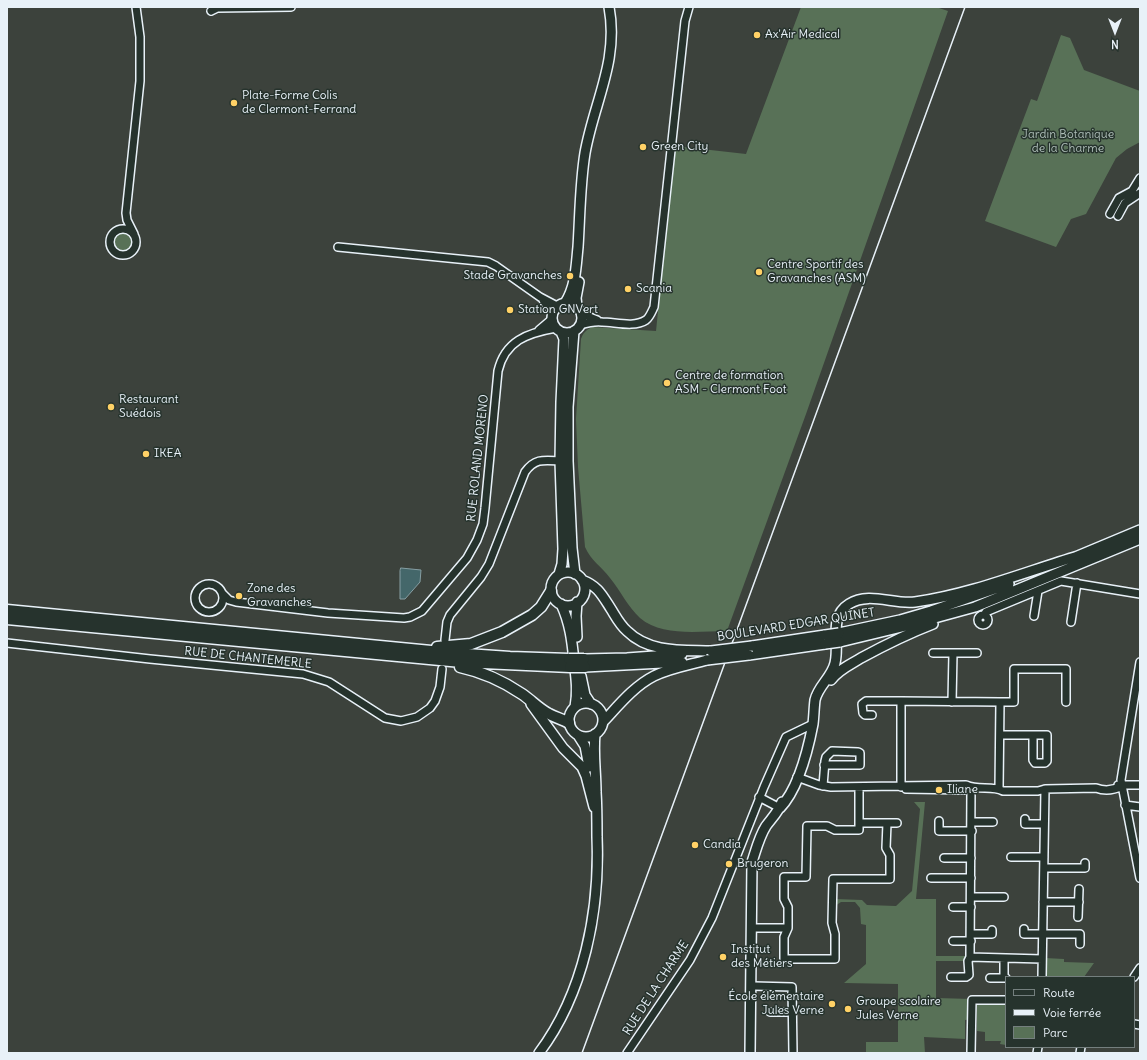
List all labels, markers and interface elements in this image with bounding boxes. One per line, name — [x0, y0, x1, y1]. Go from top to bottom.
north arrow — [1095, 12, 1135, 52]
place label: Ax'Air Medical — [765, 28, 840, 42]
marker: Ax'Air Medical — [752, 30, 762, 40]
text: N — [1111, 37, 1119, 51]
place label: Plate-Forme Colis de Clermont-Ferrand — [242, 89, 356, 117]
marker: Plate-Forme Colis de Clermont-Ferrand — [229, 98, 239, 108]
park label: Jardin Botanique de la Charme — [1022, 128, 1114, 156]
place label: Green City — [651, 140, 708, 154]
marker: Green City — [638, 142, 648, 152]
place label: Centre Sportif des Gravanches (ASM) — [767, 258, 866, 286]
marker: Centre Sportif des Gravanches (ASM) — [754, 267, 764, 277]
place label: Stade Gravanches — [464, 269, 562, 283]
marker: Stade Gravanches — [565, 271, 575, 281]
place label: Scania — [636, 282, 672, 296]
marker: Scania — [623, 284, 633, 294]
place label: Station GNVert — [518, 303, 598, 317]
marker: Station GNVert — [505, 305, 515, 315]
place label: Centre de formation ASM - Clermont Foot — [675, 369, 787, 397]
marker: Centre de formation ASM - Clermont Foot — [662, 378, 672, 388]
place label: Restaurant Suédois — [119, 393, 179, 421]
street label: RUE ROLAND MORENO — [464, 394, 492, 522]
marker: Restaurant Suédois — [106, 402, 116, 412]
place label: IKEA — [154, 447, 181, 461]
marker: IKEA — [141, 449, 151, 459]
place label: Zone des Gravanches — [247, 582, 312, 610]
marker: Zone des Gravanches — [234, 591, 244, 601]
street label: BOULEVARD EDGAR QUINET — [716, 605, 876, 645]
street label: RUE DE CHANTEMERLE — [184, 644, 312, 672]
place label: Iliane — [947, 783, 978, 797]
marker: Iliane — [934, 785, 944, 795]
place label: Candia — [703, 838, 741, 852]
marker: Candia — [690, 840, 700, 850]
place label: Brugeron — [737, 857, 788, 871]
marker: Brugeron — [724, 859, 734, 869]
street label: RUE DE LA CHARME — [620, 938, 692, 1038]
place label: Institut des Métiers — [731, 943, 792, 971]
marker: Institut des Métiers — [718, 952, 728, 962]
legend — [1005, 976, 1135, 1048]
text: Route — [1043, 985, 1075, 1000]
place label: École élémentaire Jules Verne — [728, 990, 824, 1018]
place label: Groupe scolaire Jules Verne — [856, 995, 941, 1023]
marker: École élémentaire Jules Verne — [827, 999, 837, 1009]
marker: Groupe scolaire Jules Verne — [843, 1004, 853, 1014]
text: Voie ferrée — [1043, 1005, 1101, 1020]
text: Parc — [1043, 1025, 1068, 1040]

